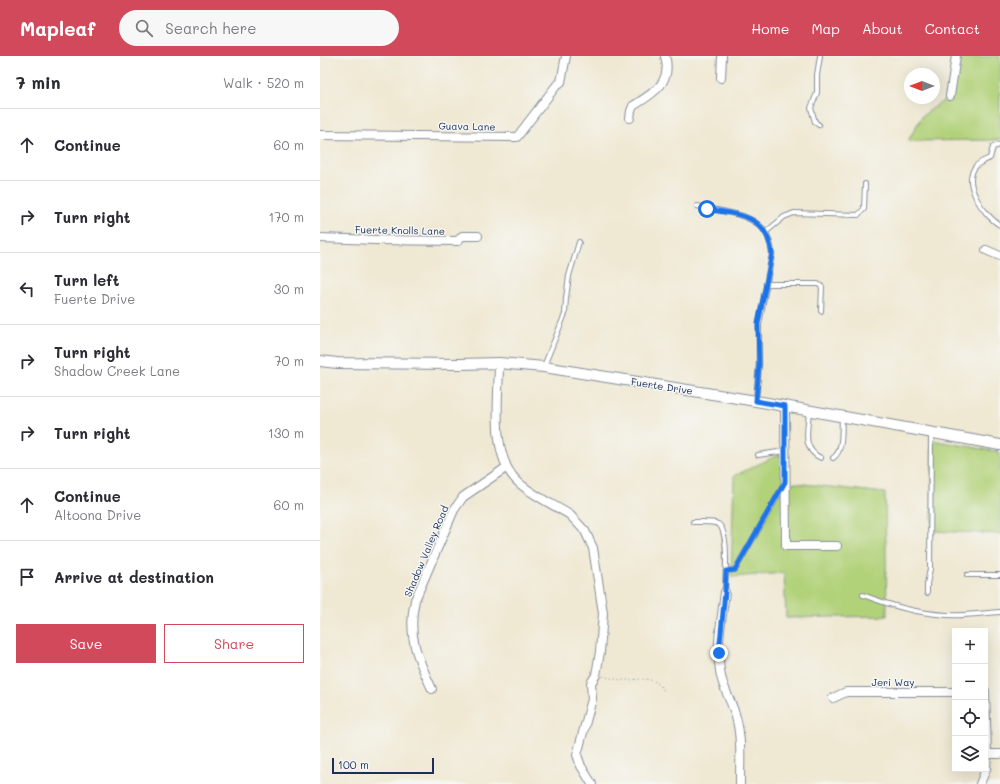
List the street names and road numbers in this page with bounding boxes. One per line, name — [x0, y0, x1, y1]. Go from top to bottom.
street label: Guava Lane — [438, 119, 496, 133]
street label: Fuerte Knolls Lane — [355, 222, 445, 238]
street label: Fuerte Drive — [630, 374, 694, 398]
street label: Shadow Valley Road — [400, 503, 452, 599]
street label: Jeri Way — [871, 675, 915, 689]

